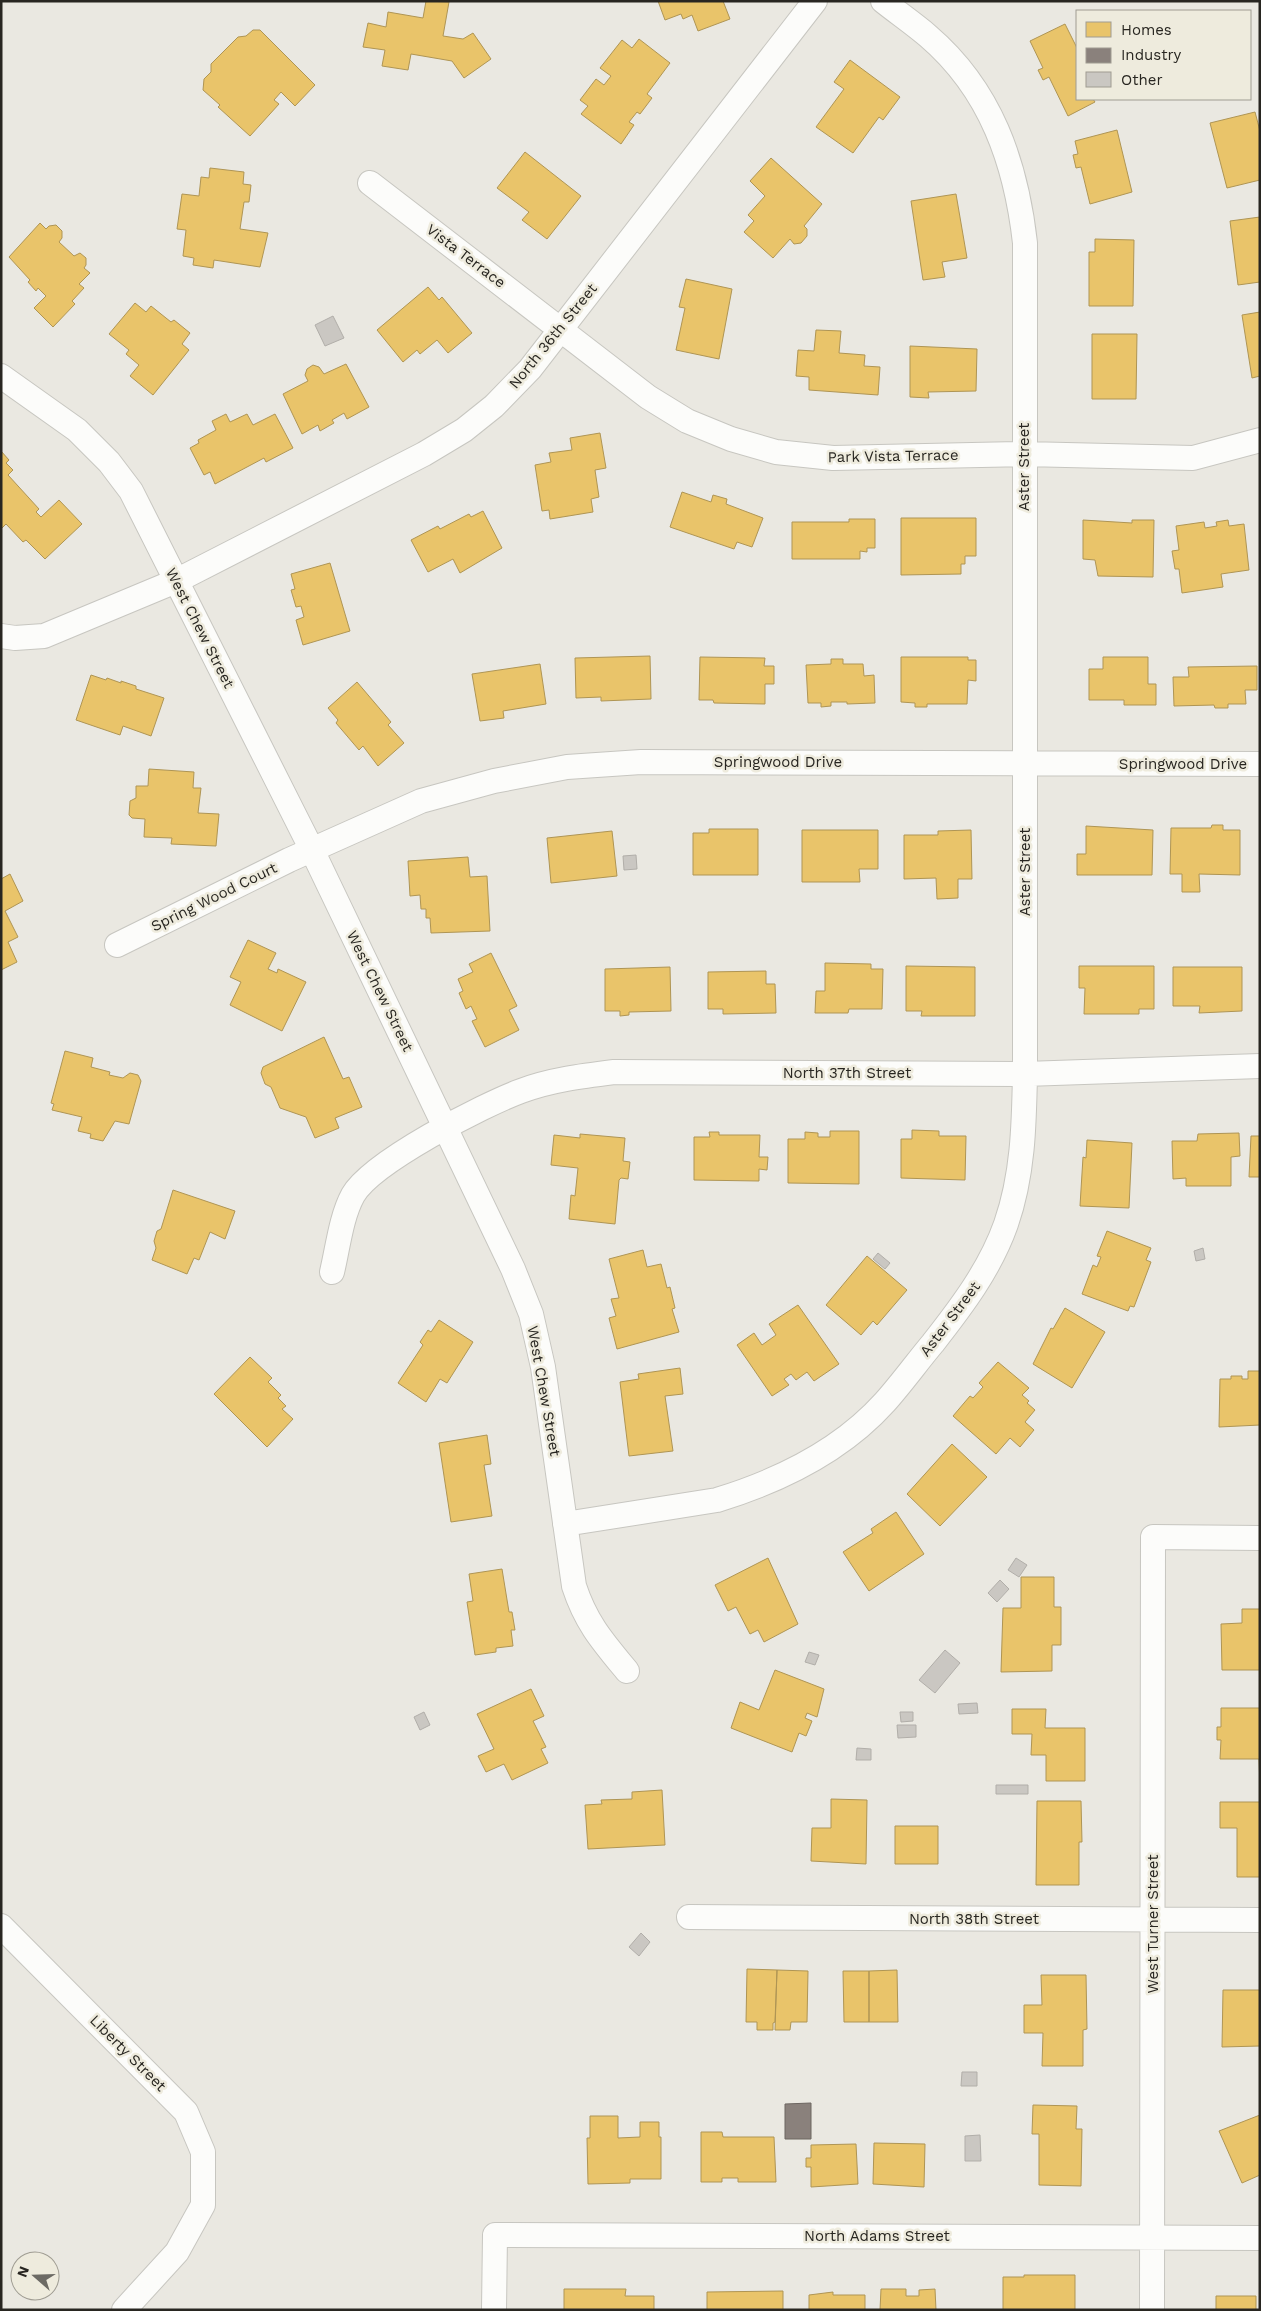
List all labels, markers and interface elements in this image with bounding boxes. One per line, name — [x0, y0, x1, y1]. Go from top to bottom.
legend — [1076, 10, 1251, 100]
text: Homes — [1121, 21, 1172, 39]
text: Industry — [1121, 46, 1182, 64]
text: Other — [1121, 71, 1163, 89]
street label: Vista Terrace — [423, 220, 509, 292]
street label: North 36th Street — [505, 279, 601, 392]
street label: Aster Street — [1015, 422, 1033, 511]
street label: Park Vista Terrace — [827, 446, 959, 466]
street label: West Chew Street — [162, 565, 238, 692]
street label: Springwood Drive — [714, 753, 842, 771]
street label: Springwood Drive — [1119, 755, 1247, 773]
street label: Aster Street — [1016, 827, 1034, 916]
street label: Spring Wood Court — [148, 858, 281, 935]
street label: West Chew Street — [343, 928, 417, 1055]
street label: North 37th Street — [783, 1064, 912, 1082]
street label: Aster Street — [916, 1278, 984, 1360]
street label: West Chew Street — [524, 1324, 564, 1458]
street label: West Turner Street — [1144, 1854, 1162, 1993]
street label: North 38th Street — [909, 1910, 1040, 1928]
street label: Liberty Street — [86, 2011, 170, 2095]
street label: North Adams Street — [804, 2227, 951, 2245]
north arrow — [10, 2251, 60, 2301]
text: N — [13, 2264, 32, 2279]

